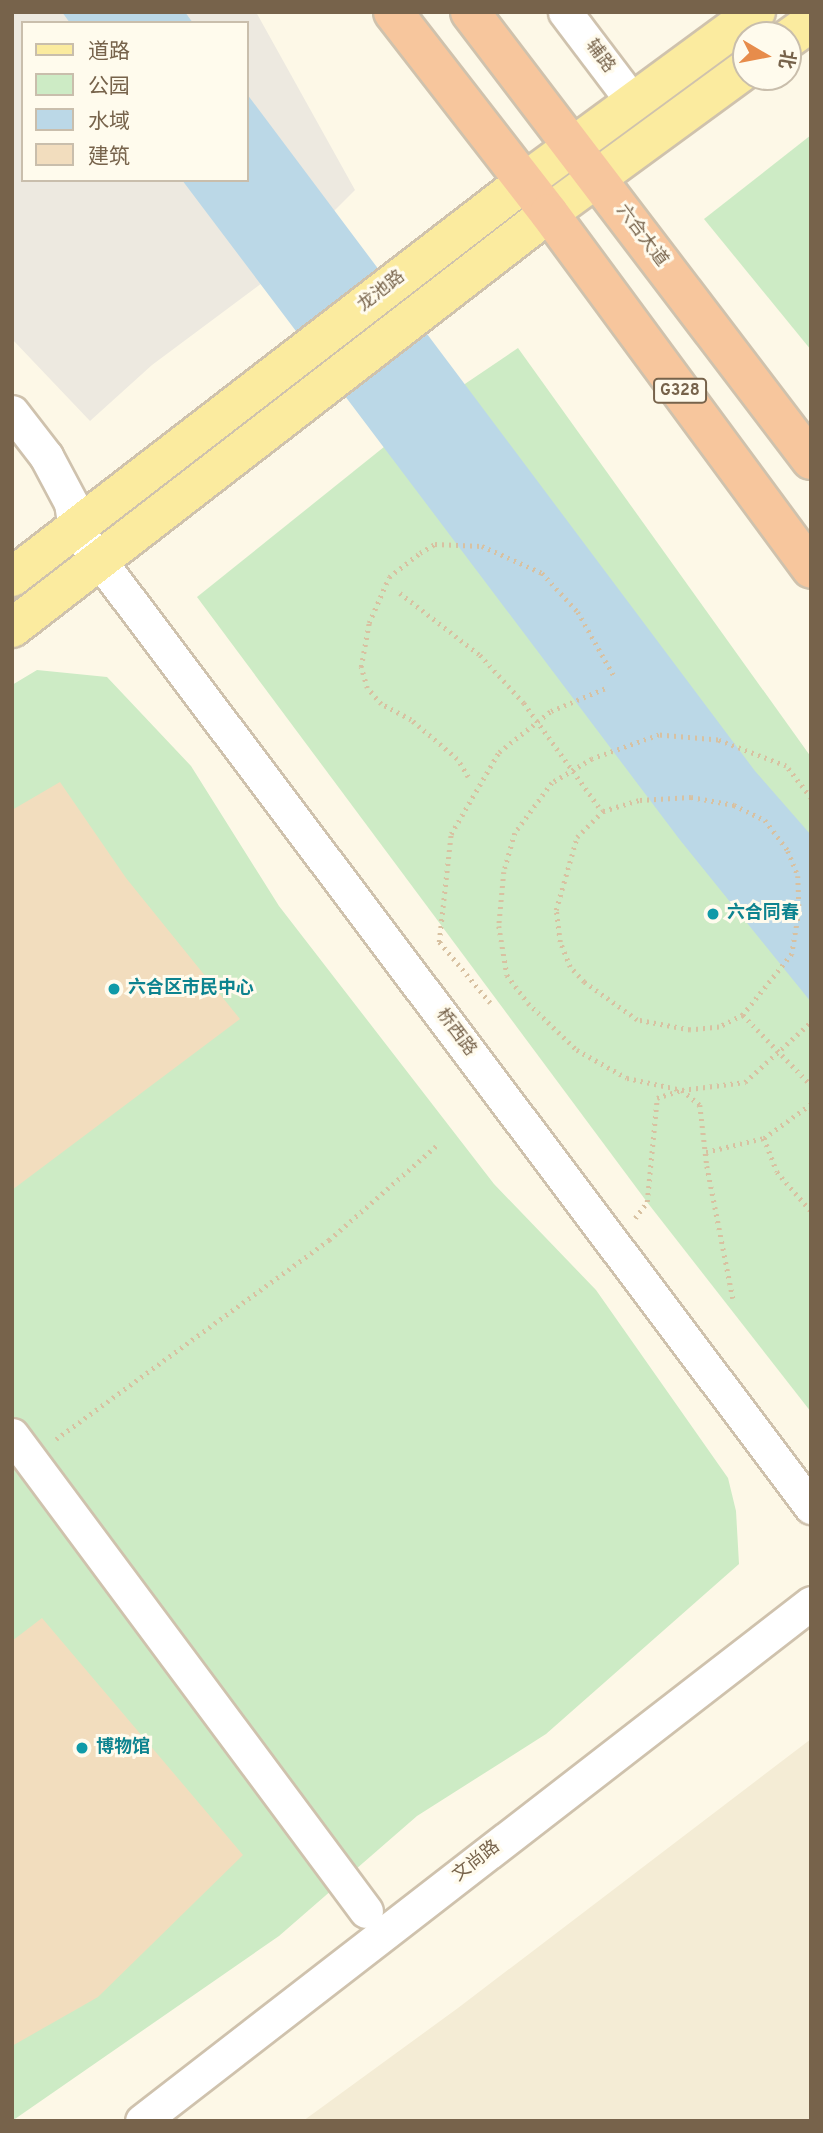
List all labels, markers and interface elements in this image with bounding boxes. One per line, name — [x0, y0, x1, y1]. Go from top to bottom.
legend — [21, 21, 248, 182]
north arrow — [732, 21, 802, 91]
street label: 辅路 — [580, 36, 618, 78]
text: 道路 — [88, 39, 130, 66]
text: 北 — [772, 48, 799, 71]
text: 公园 — [88, 74, 130, 101]
text: 水域 — [88, 109, 130, 136]
text: 建筑 — [88, 144, 130, 171]
street label: 六合大道 — [611, 201, 671, 271]
street label: 龙池路 — [354, 267, 410, 317]
road number: G328 — [652, 378, 708, 404]
place label: 六合同春 — [727, 903, 799, 925]
marker: 六合同春 — [705, 906, 721, 922]
place label: 六合区市民中心 — [128, 978, 254, 1000]
marker: 六合区市民中心 — [106, 981, 122, 997]
street label: 桥西路 — [430, 1005, 480, 1061]
place label: 博物馆 — [96, 1737, 150, 1759]
marker: 博物馆 — [74, 1740, 90, 1756]
street label: 文尚路 — [449, 1837, 505, 1887]

